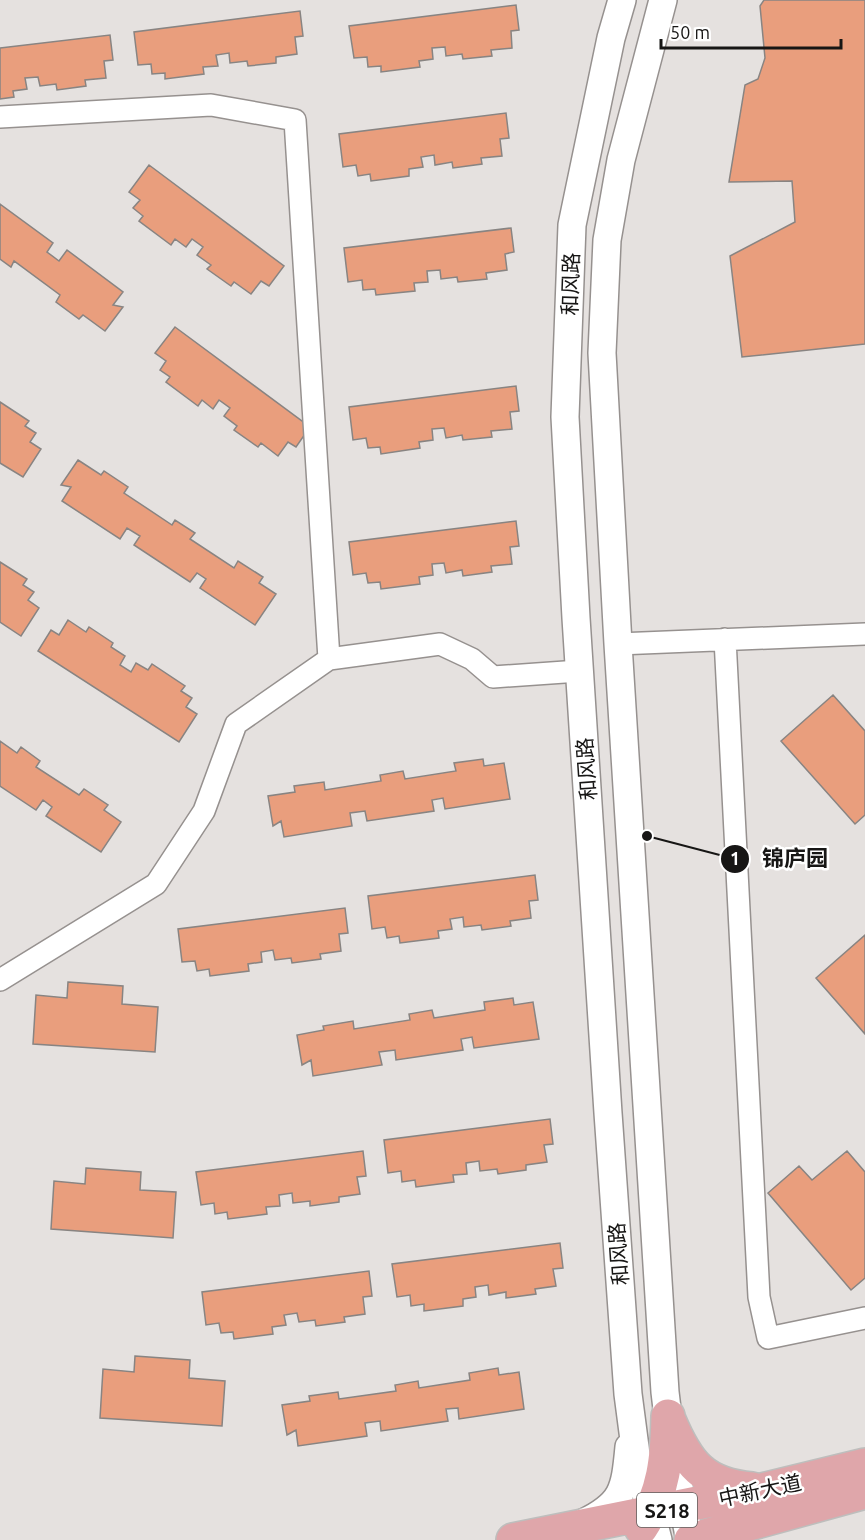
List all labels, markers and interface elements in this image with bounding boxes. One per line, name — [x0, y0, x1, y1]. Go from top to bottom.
scale bar — [661, 12, 841, 50]
text: 50 m — [670, 22, 710, 42]
street label: 和风路 — [557, 252, 583, 316]
street label: 和风路 — [572, 737, 600, 801]
callout: 锦庐园 — [720, 839, 840, 879]
text: 锦庐园 — [762, 845, 828, 870]
text: 1 — [730, 848, 740, 868]
street label: 和风路 — [604, 1222, 632, 1286]
street label: 中新大道 — [716, 1470, 804, 1510]
road number: S218 — [637, 1493, 697, 1527]

